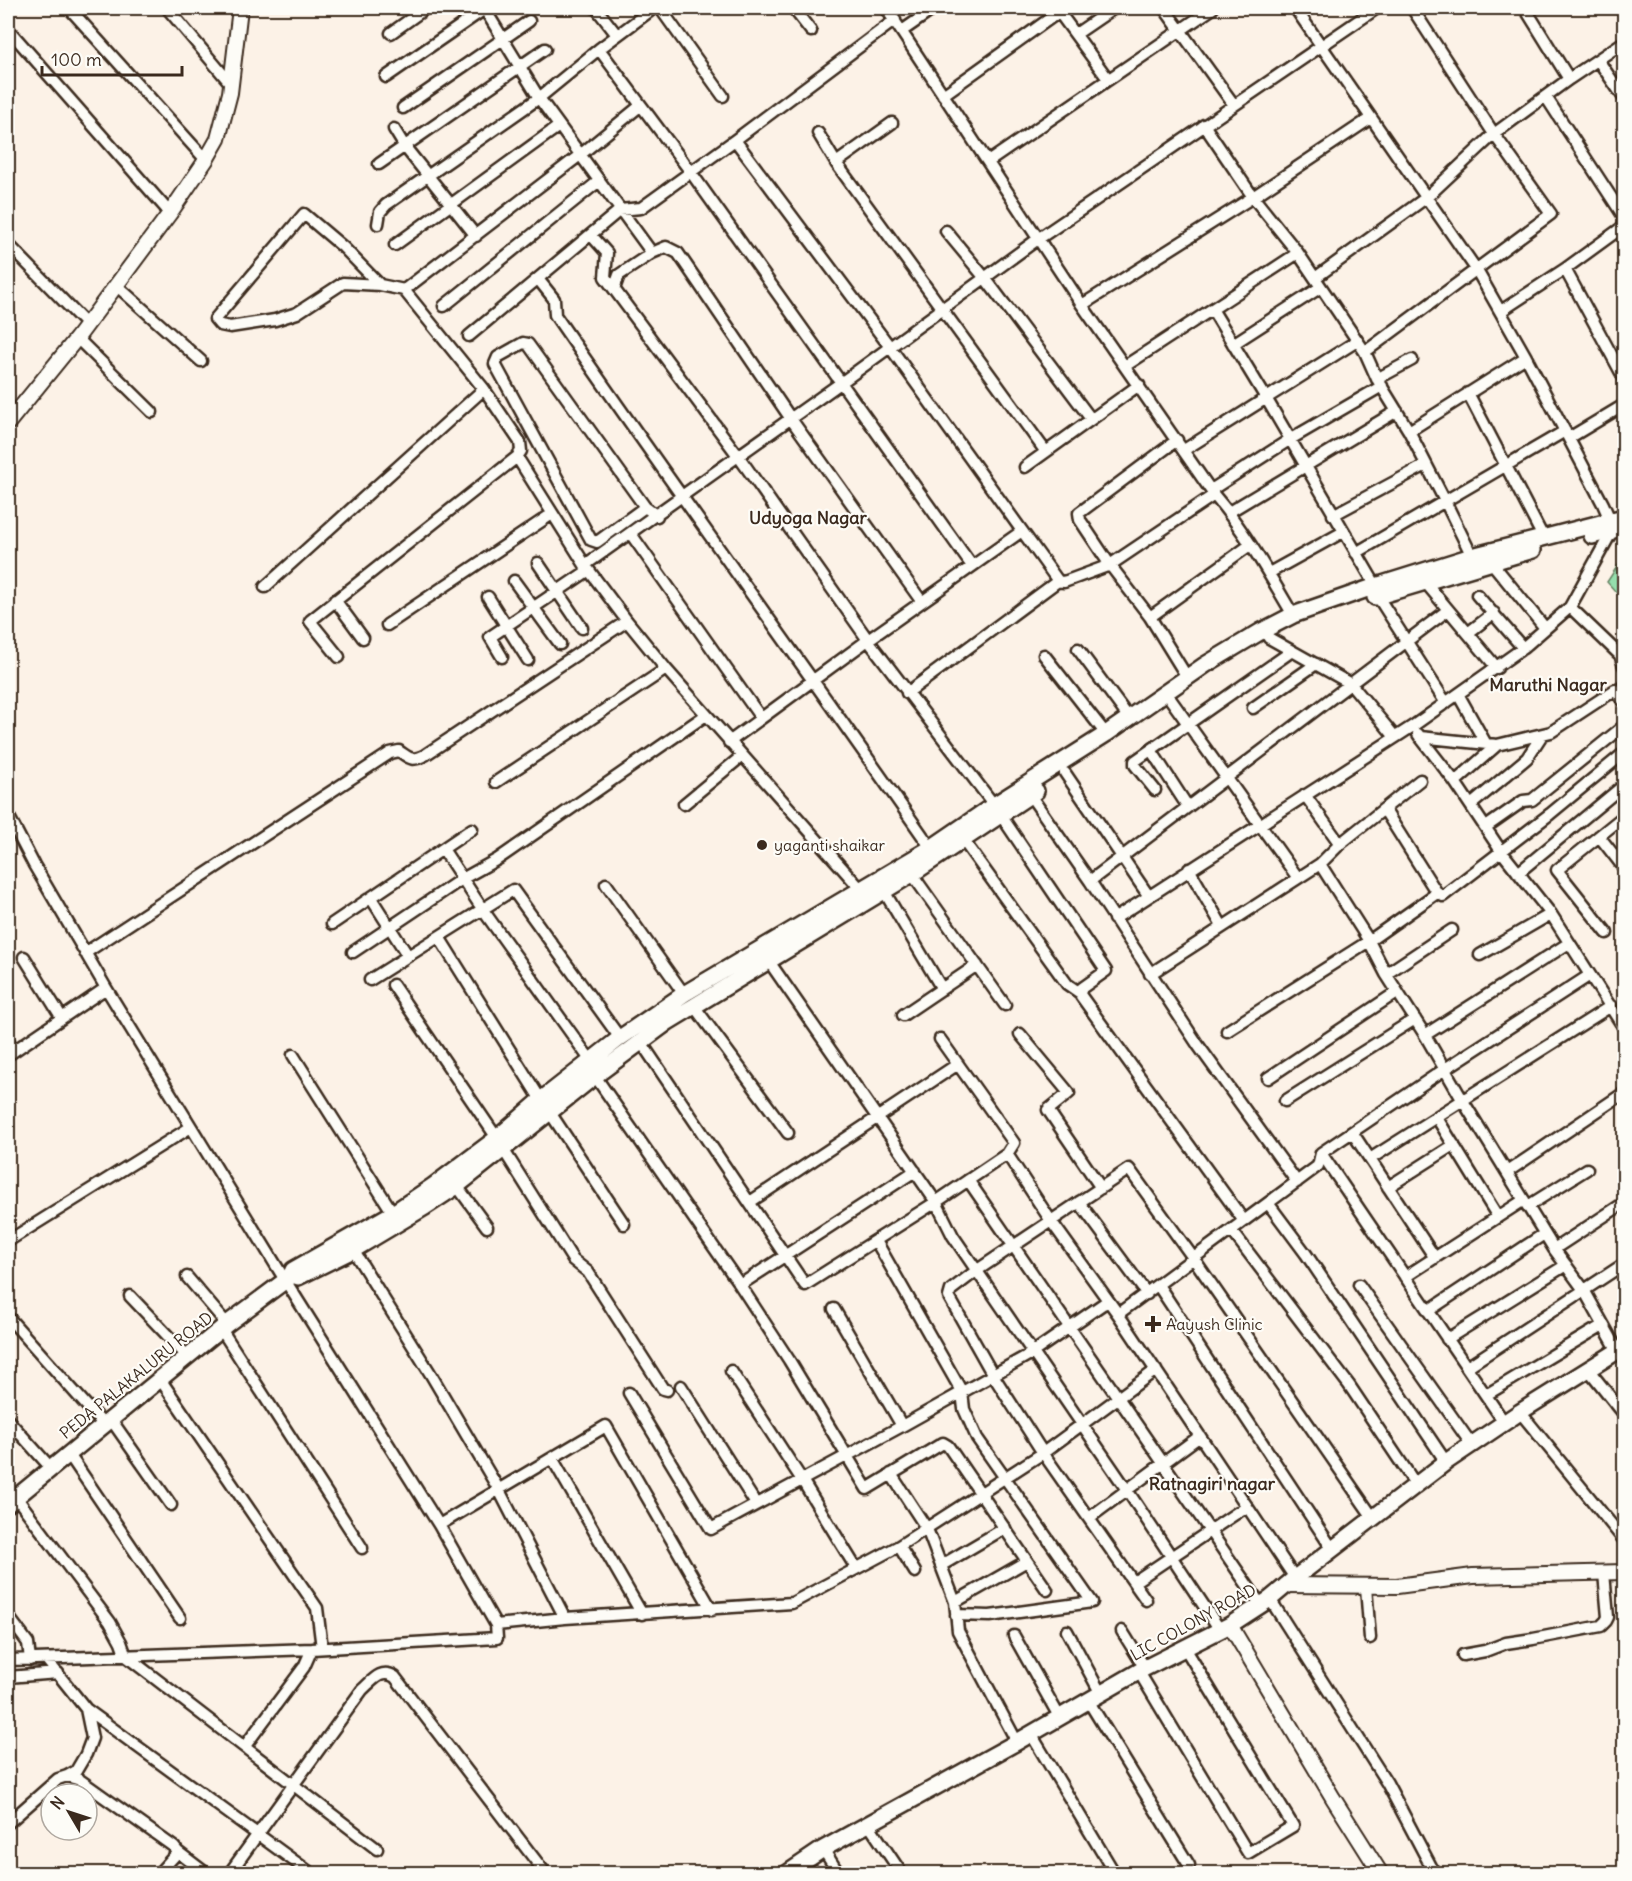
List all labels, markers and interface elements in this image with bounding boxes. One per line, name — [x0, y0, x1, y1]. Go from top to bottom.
scale bar — [42, 39, 182, 77]
text: 100 m — [51, 48, 102, 71]
district label: Udyoga Nagar — [749, 506, 868, 529]
district label: Maruthi Nagar — [1489, 673, 1607, 696]
place label: yaganti shaikar — [774, 835, 886, 855]
marker: yaganti shaikar — [755, 838, 769, 852]
street label: PEDA PALAKALURU ROAD — [55, 1307, 217, 1443]
place label: Aayush Clinic — [1166, 1314, 1263, 1334]
marker: Aayush Clinic — [1144, 1315, 1162, 1333]
district label: Ratnagiri nagar — [1149, 1472, 1276, 1495]
street label: LIC COLONY ROAD — [1127, 1579, 1259, 1665]
north arrow — [39, 1782, 99, 1842]
text: N — [46, 1792, 69, 1813]

